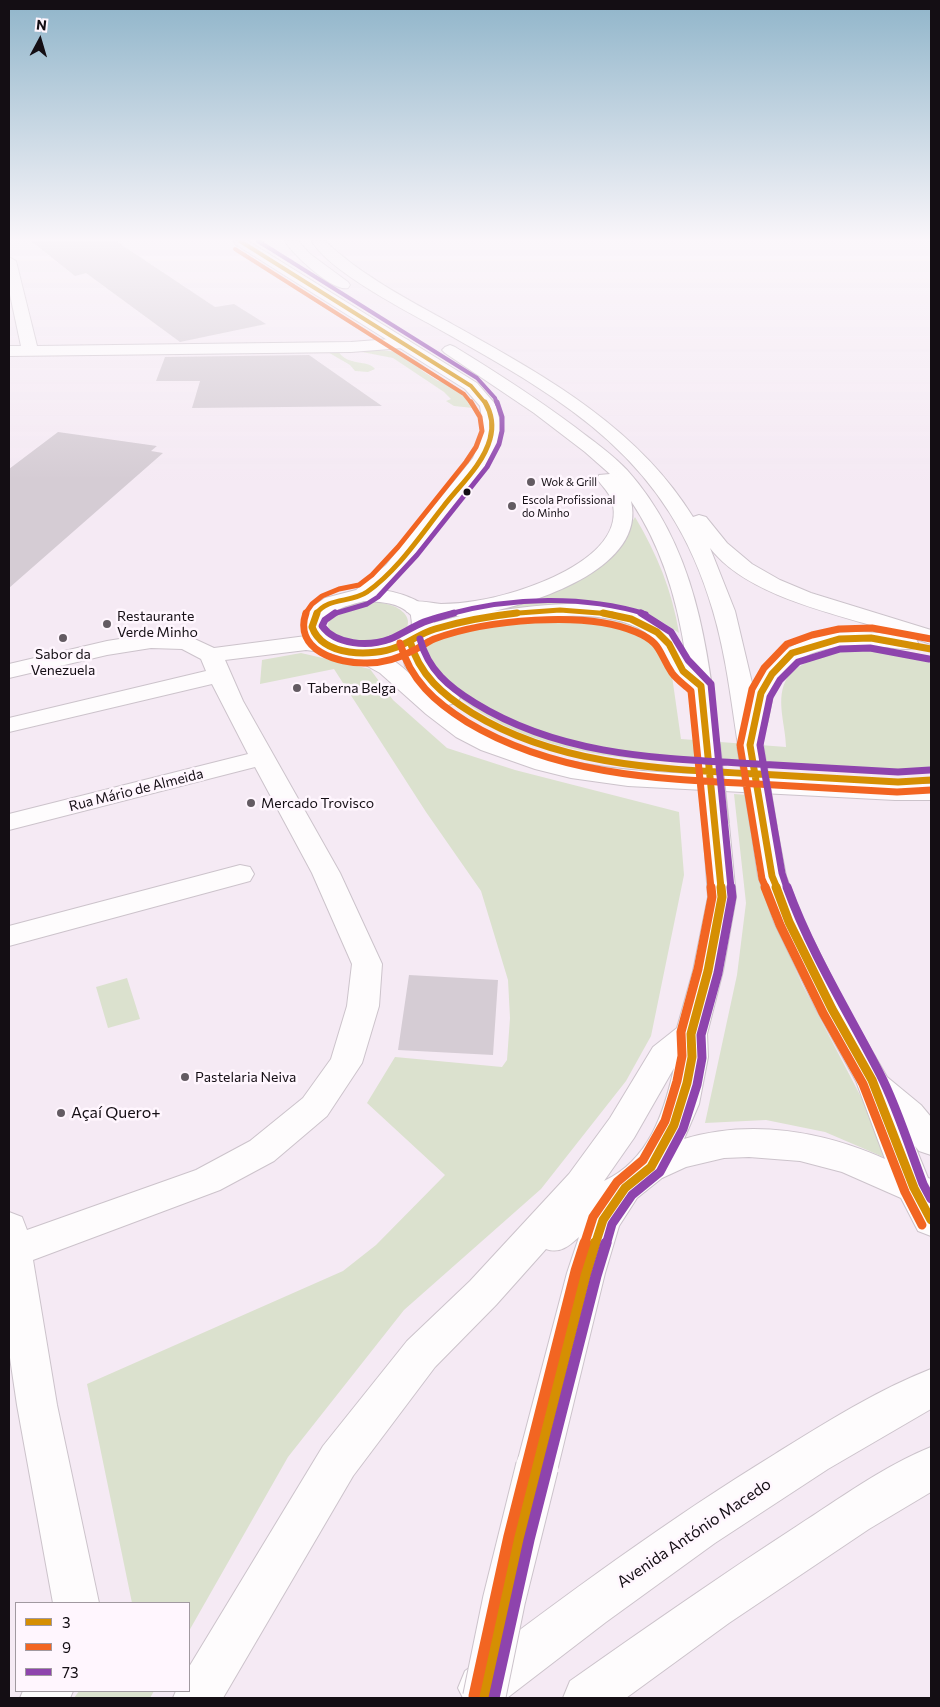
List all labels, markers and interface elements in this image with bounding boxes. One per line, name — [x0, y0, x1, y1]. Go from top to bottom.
north arrow — [15, 15, 65, 65]
text: N — [36, 16, 48, 34]
place label: Wok & Grill — [541, 475, 597, 489]
marker: Wok & Grill — [525, 476, 537, 488]
unlabelled marker — [462, 487, 472, 497]
place label: Escola Profissional do Minho — [522, 493, 615, 519]
marker: Escola Profissional do Minho — [506, 500, 518, 512]
place label: Restaurante Verde Minho — [117, 608, 198, 640]
marker: Restaurante Verde Minho — [101, 618, 113, 630]
marker: Sabor da Venezuela — [57, 632, 69, 644]
place label: Sabor da Venezuela — [31, 646, 95, 679]
place label: Taberna Belga — [307, 680, 396, 696]
marker: Taberna Belga — [291, 682, 303, 694]
street label: Rua Mário de Almeida — [67, 765, 205, 815]
place label: Mercado Trovisco — [261, 795, 374, 811]
marker: Mercado Trovisco — [245, 797, 257, 809]
place label: Pastelaria Neiva — [195, 1069, 296, 1085]
marker: Pastelaria Neiva — [179, 1071, 191, 1083]
place label: Açaí Quero+ — [71, 1103, 161, 1123]
marker: Açaí Quero+ — [55, 1107, 67, 1119]
street label: Avenida António Macedo — [613, 1474, 775, 1592]
legend — [15, 1602, 190, 1692]
text: 3 — [62, 1613, 71, 1631]
text: 9 — [62, 1638, 71, 1656]
text: 73 — [62, 1663, 78, 1681]

